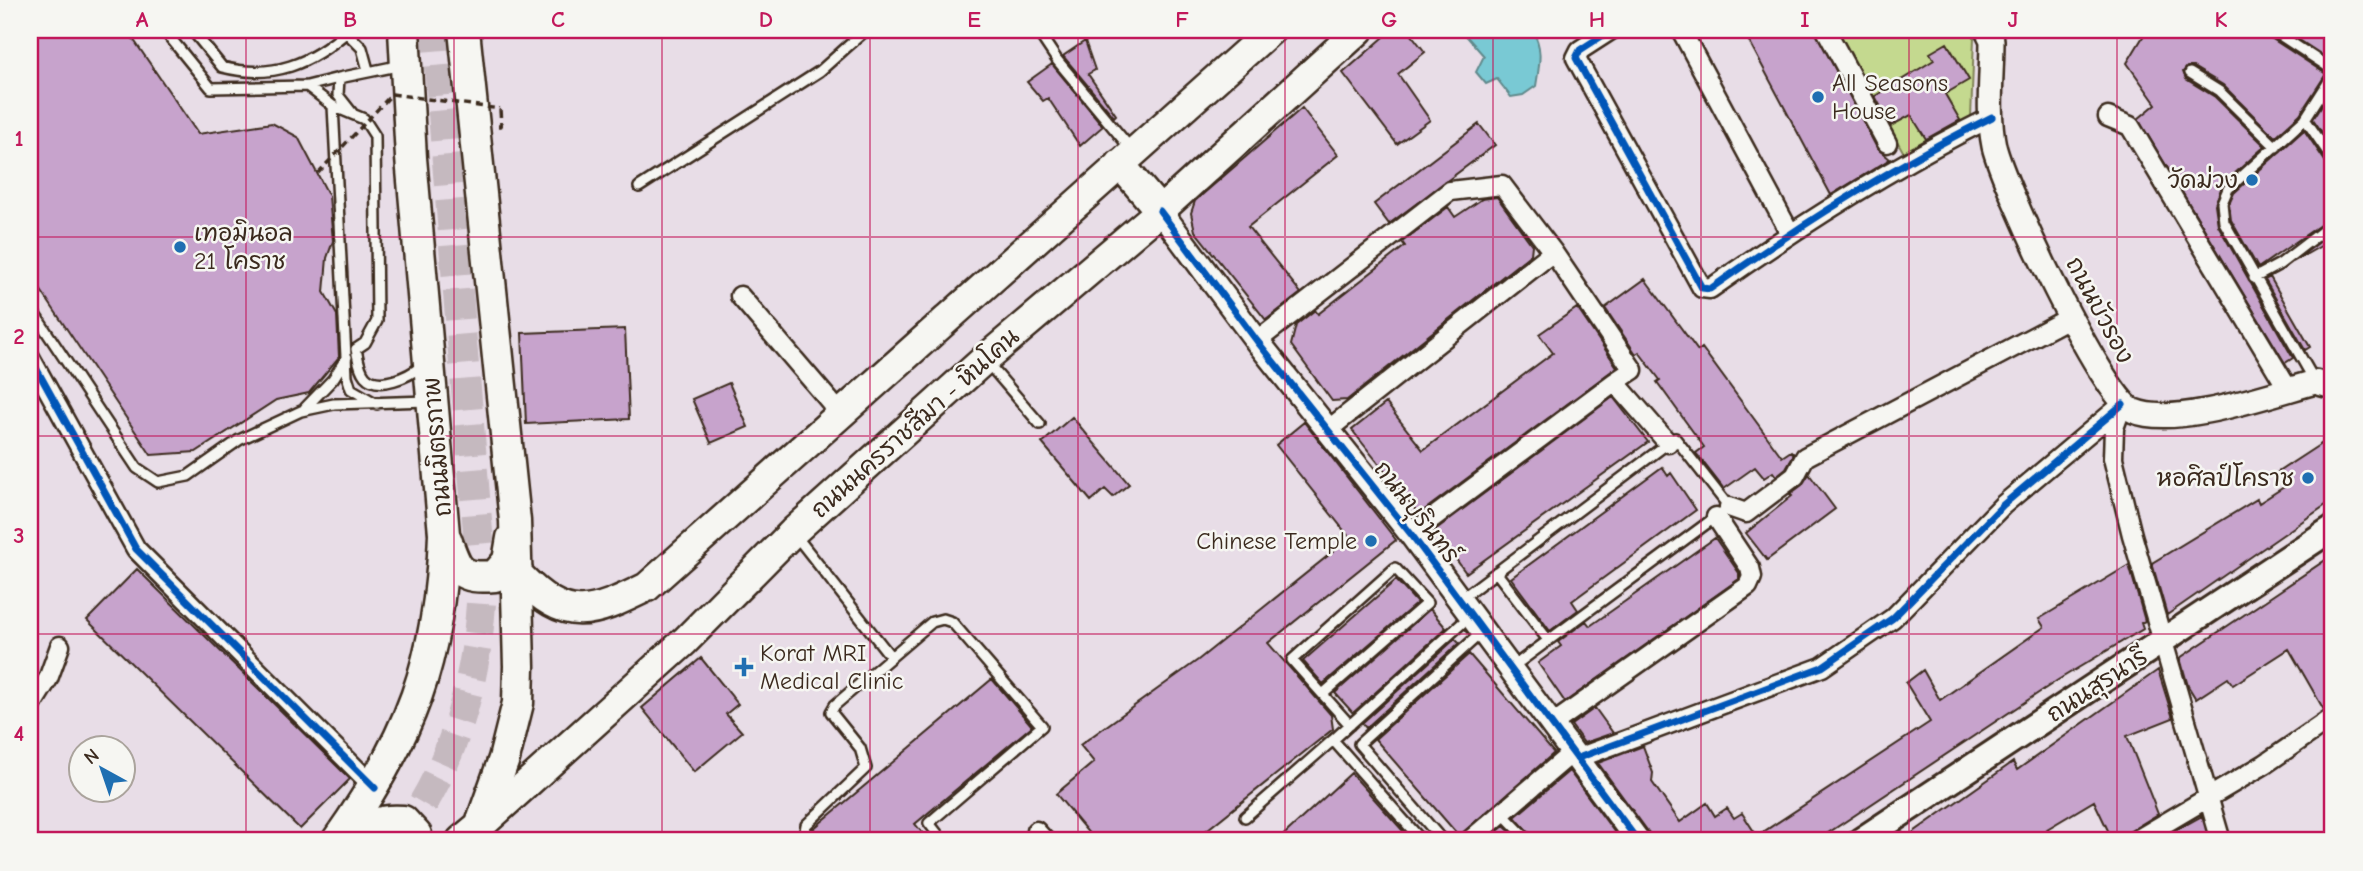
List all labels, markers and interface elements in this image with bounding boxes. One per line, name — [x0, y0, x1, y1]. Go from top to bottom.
text: A — [136, 6, 149, 33]
text: B — [343, 6, 357, 33]
text: C — [551, 6, 565, 33]
text: D — [759, 6, 773, 33]
text: E — [967, 6, 981, 33]
text: F — [1175, 6, 1189, 33]
text: G — [1381, 6, 1397, 33]
text: H — [1589, 6, 1605, 33]
text: I — [1800, 6, 1810, 33]
text: J — [2008, 6, 2019, 33]
text: K — [2215, 6, 2228, 33]
place label: All Seasons House — [1832, 69, 1948, 125]
marker: All Seasons House — [1810, 89, 1826, 105]
text: 1 — [14, 125, 24, 152]
place label: วัดม่วง — [2168, 165, 2238, 194]
marker: วัดม่วง — [2244, 172, 2260, 188]
place label: เทอมินอล 21 โคราช — [194, 219, 293, 275]
marker: เทอมินอล 21 โคราช — [172, 239, 188, 255]
street label: ถนนบัวรอง — [2060, 252, 2140, 368]
street label: ถนนนครราชสีมา - หินโคน — [804, 321, 1025, 524]
text: 2 — [13, 323, 25, 350]
street label: ถนนมิตรภาพ — [417, 376, 457, 518]
street label: ถนนบุรินทร์ — [1365, 454, 1467, 571]
place label: หอศิลป์โคราช — [2157, 462, 2294, 492]
marker: หอศิลป์โคราช — [2300, 470, 2316, 486]
text: 3 — [13, 522, 25, 549]
place label: Chinese Temple — [1196, 527, 1357, 555]
marker: Chinese Temple — [1363, 533, 1379, 549]
place label: Korat MRI Medical Clinic — [760, 639, 903, 695]
street label: ถนนสุรนารี — [2041, 641, 2155, 731]
marker: Korat MRI Medical Clinic — [734, 657, 754, 677]
text: 4 — [14, 720, 25, 747]
north arrow — [66, 734, 136, 804]
text: N — [80, 744, 104, 769]

